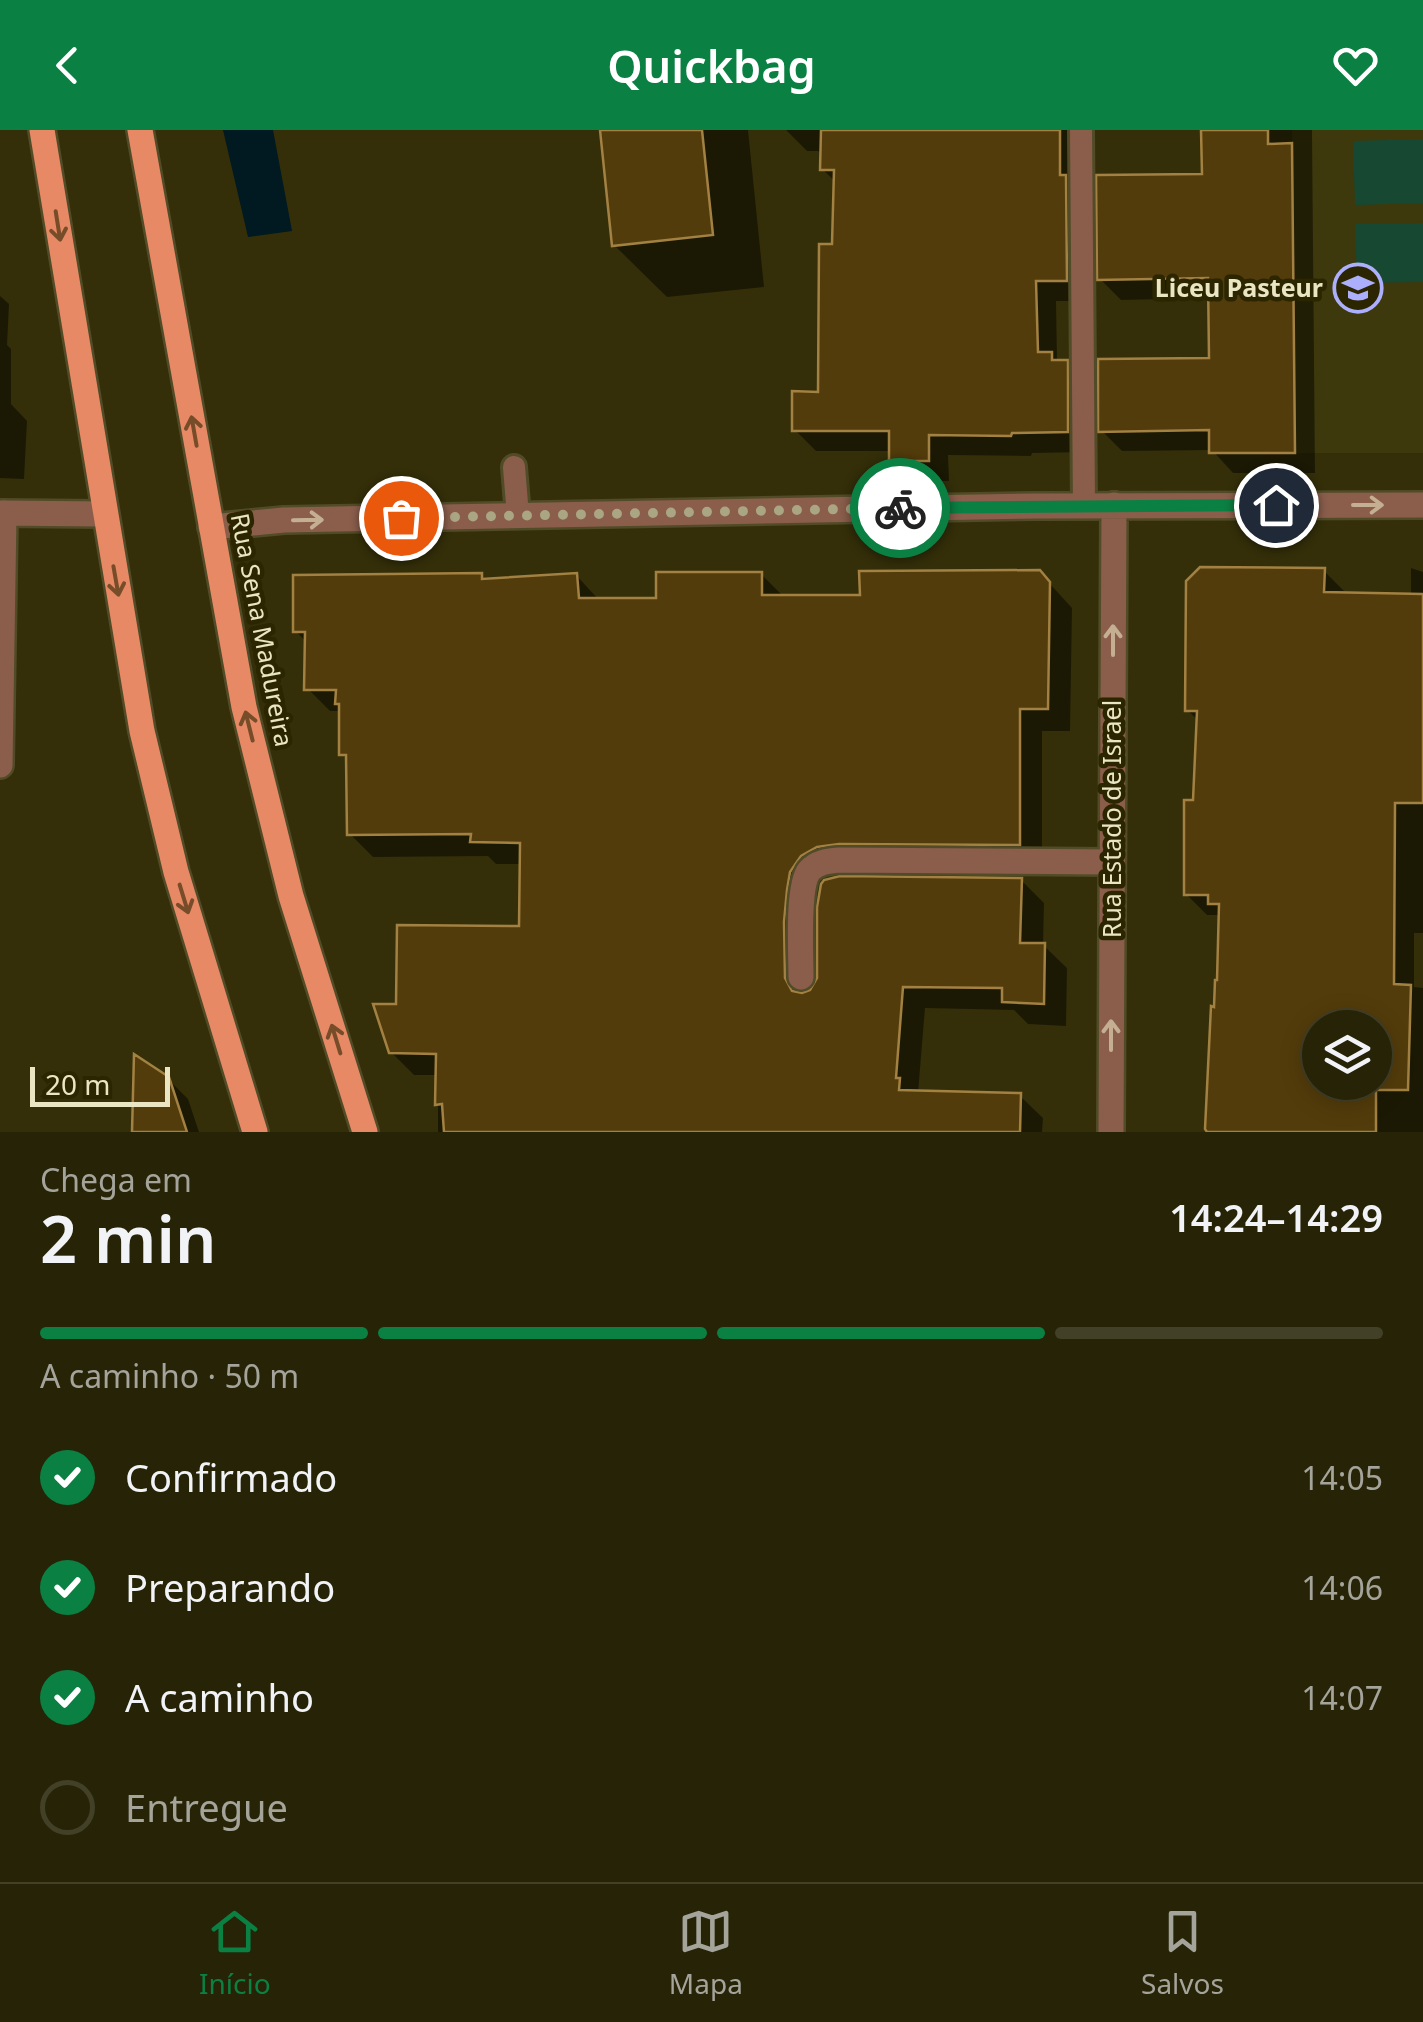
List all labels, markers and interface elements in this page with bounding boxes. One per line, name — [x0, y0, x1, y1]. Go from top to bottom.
text: Quickbag — [607, 35, 816, 96]
icon: back — [40, 38, 95, 93]
icon: heart — [1328, 38, 1383, 93]
one-way arrow — [49, 209, 67, 242]
school or university icon: Liceu Pasteur — [1332, 262, 1384, 314]
place label: Liceu Pasteur — [1155, 270, 1323, 304]
one-way arrow — [184, 415, 203, 447]
courier — [850, 458, 950, 558]
pin — [1234, 463, 1319, 548]
pin — [359, 476, 444, 561]
icon: home — [1249, 478, 1304, 533]
icon: bike — [873, 481, 928, 536]
icon: bag — [374, 491, 429, 546]
one-way arrow — [1352, 496, 1384, 514]
street label: Rua Sena Madureira — [224, 510, 302, 749]
one-way arrow — [292, 510, 324, 529]
one-way arrow — [107, 565, 126, 597]
one-way arrow — [1104, 624, 1122, 656]
street label: Rua Estado de Israel — [1094, 700, 1128, 938]
one-way arrow — [239, 711, 257, 743]
one-way arrow — [176, 883, 194, 914]
map controls — [1302, 1010, 1392, 1100]
button: layers — [1302, 1010, 1392, 1100]
one-way arrow — [1102, 1019, 1120, 1052]
one-way arrow — [326, 1024, 344, 1055]
scale bar — [30, 1062, 170, 1106]
text: 20 m — [45, 1065, 111, 1103]
text: Chega em — [40, 1158, 192, 1201]
text: 14:24–14:29 — [1169, 1191, 1383, 1243]
text: 2 min — [40, 1194, 216, 1282]
text: A caminho · 50 m — [40, 1354, 299, 1397]
icon: check — [40, 1450, 95, 1505]
text: Confirmado — [125, 1451, 337, 1503]
text: 14:05 — [1301, 1456, 1383, 1499]
icon: check — [40, 1560, 95, 1615]
text: Preparando — [125, 1561, 335, 1613]
text: 14:06 — [1301, 1566, 1383, 1609]
icon: check — [40, 1670, 95, 1725]
text: A caminho — [125, 1671, 314, 1723]
text: 14:07 — [1301, 1676, 1383, 1719]
text: Entregue — [125, 1781, 288, 1833]
tab: Início — [199, 1904, 271, 2002]
tab: Mapa — [669, 1904, 743, 2002]
tab: Salvos — [1141, 1904, 1224, 2002]

